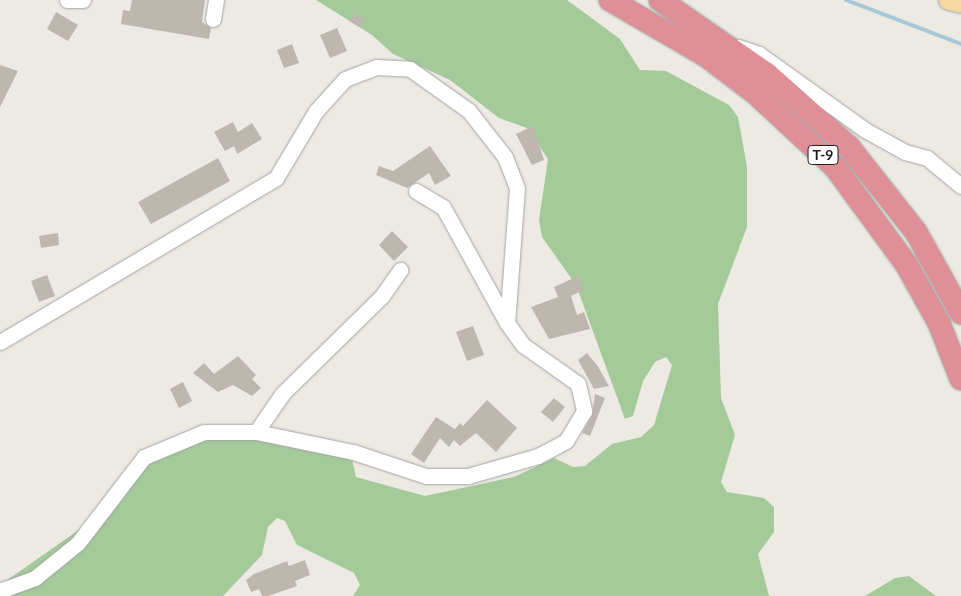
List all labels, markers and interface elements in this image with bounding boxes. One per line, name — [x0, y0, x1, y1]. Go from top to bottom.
road number: T-9 — [807, 144, 839, 166]

